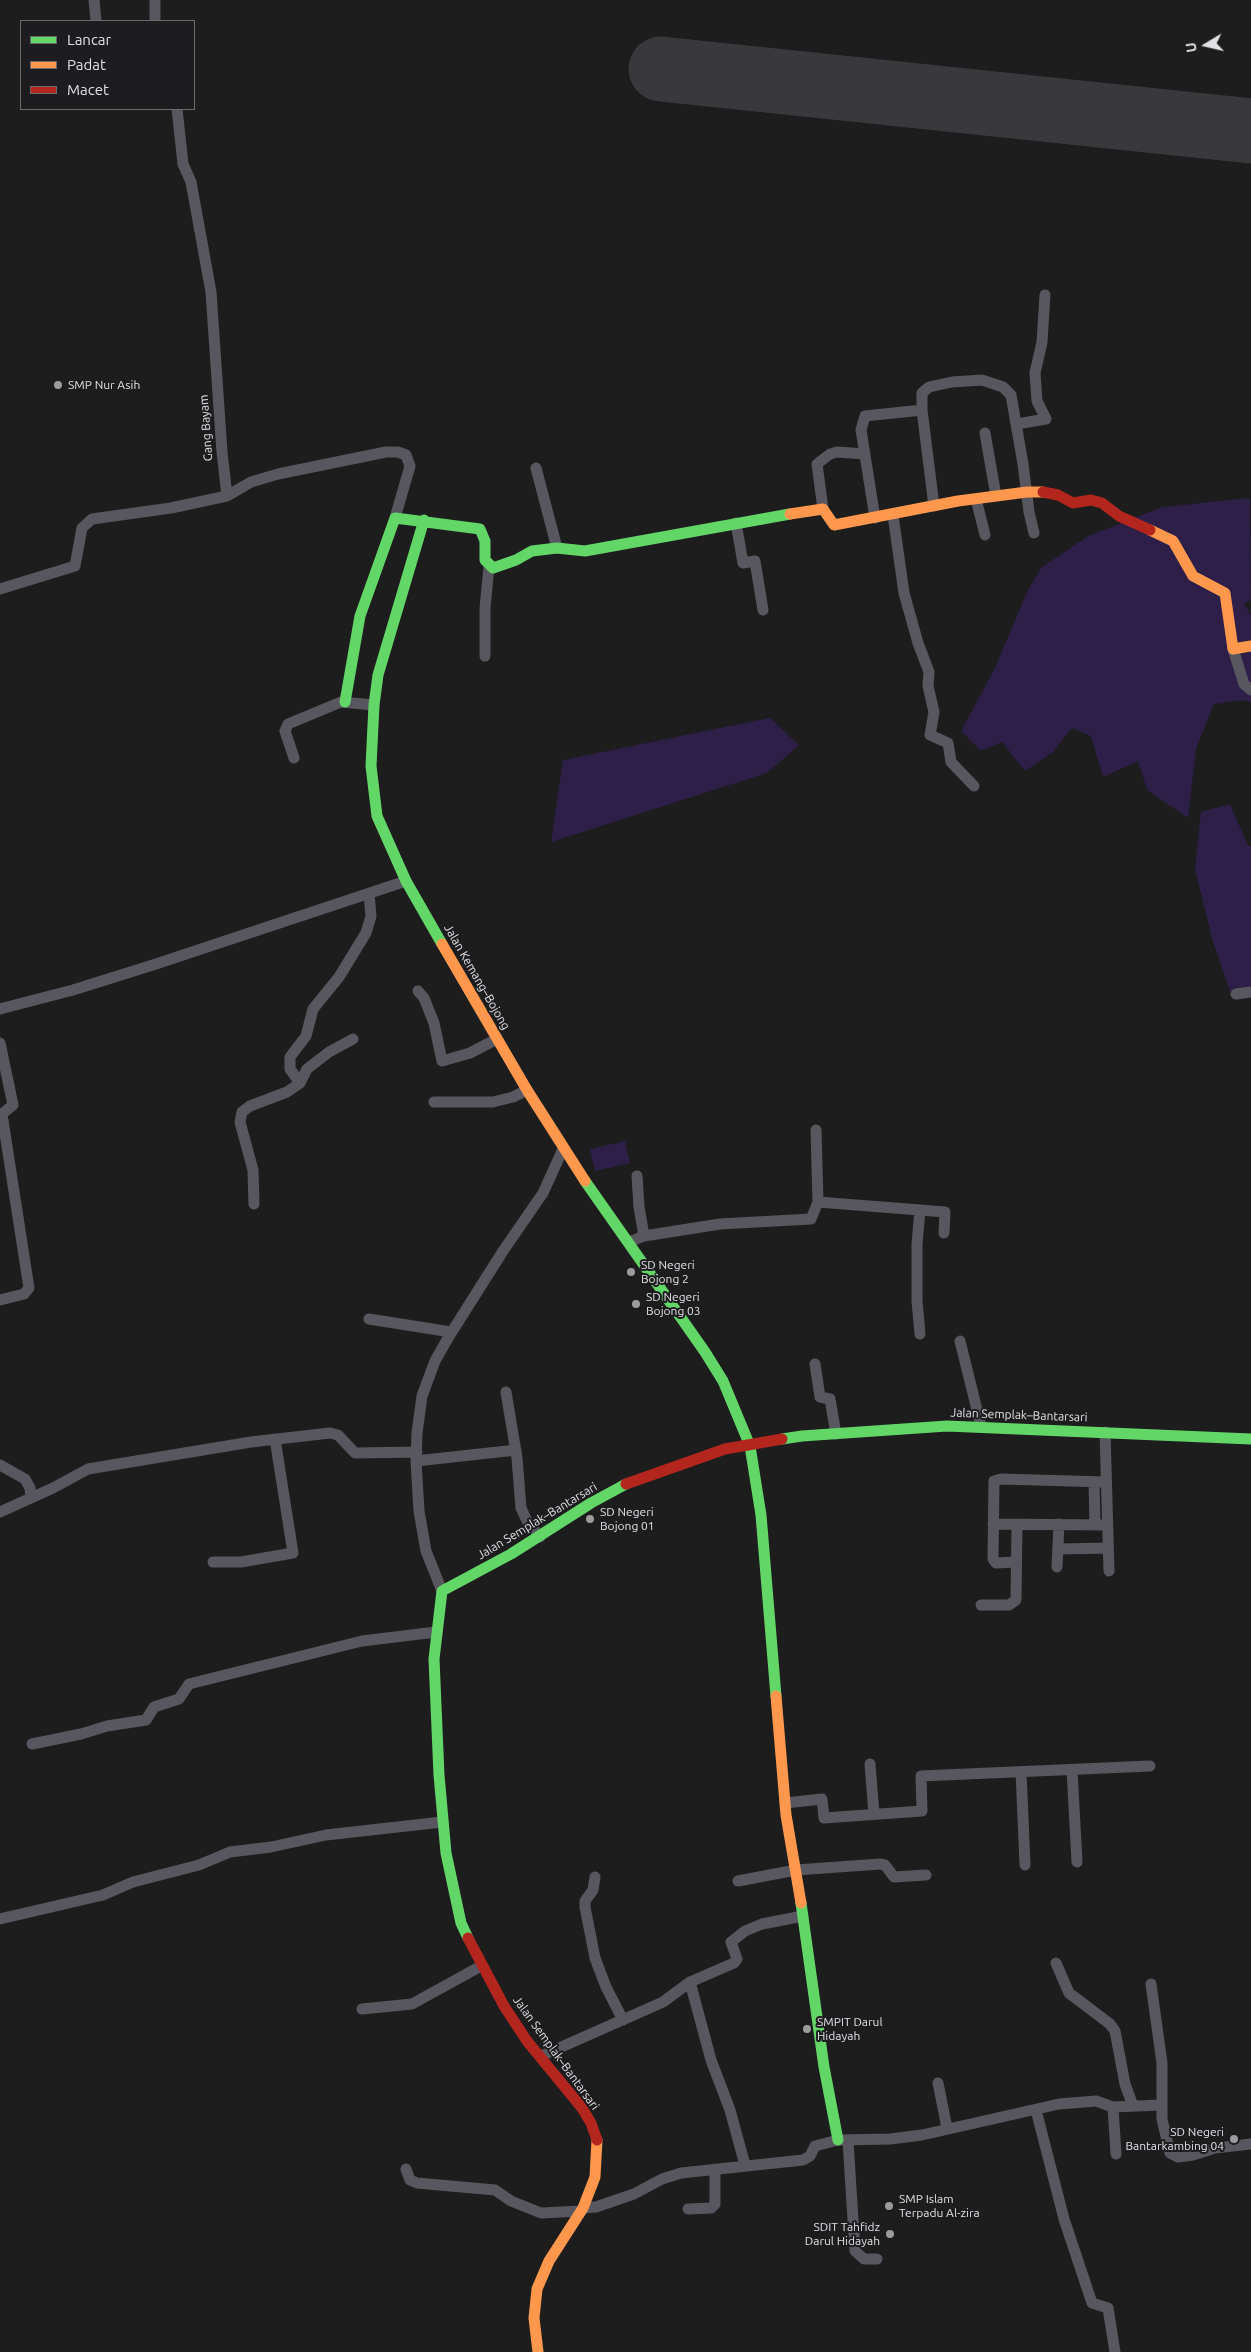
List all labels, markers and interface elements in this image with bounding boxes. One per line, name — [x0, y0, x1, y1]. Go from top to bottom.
legend — [20, 20, 195, 110]
north arrow — [1181, 20, 1231, 70]
text: Lancar — [67, 31, 111, 48]
text: U — [1183, 41, 1200, 53]
text: Padat — [67, 56, 106, 73]
text: Macet — [67, 81, 109, 98]
place label: SMP Nur Asih — [68, 378, 140, 392]
marker: SMP Nur Asih — [52, 379, 64, 391]
street label: Gang Bayam — [196, 394, 216, 462]
street label: Jalan Kemang–Bojong — [441, 922, 513, 1032]
place label: SD Negeri Bojong 2 — [641, 1258, 695, 1286]
marker: SD Negeri Bojong 2 — [625, 1266, 637, 1278]
place label: SD Negeri Bojong 03 — [646, 1290, 701, 1318]
marker: SD Negeri Bojong 03 — [630, 1298, 642, 1310]
street label: Jalan Semplak–Bantarsari — [950, 1405, 1088, 1425]
street label: Jalan Semplak–Bantarsari — [474, 1479, 600, 1563]
place label: SD Negeri Bojong 01 — [600, 1505, 655, 1533]
marker: SD Negeri Bojong 01 — [584, 1513, 596, 1525]
street label: Jalan Semplak–Bantarsari — [510, 1993, 602, 2113]
place label: SMPIT Darul Hidayah — [817, 2015, 883, 2043]
marker: SMPIT Darul Hidayah — [801, 2023, 813, 2035]
place label: SD Negeri Bantarkambing 04 — [1125, 2125, 1224, 2153]
marker: SD Negeri Bantarkambing 04 — [1228, 2133, 1240, 2145]
place label: SMP Islam Terpadu Al-zira — [899, 2192, 980, 2220]
marker: SMP Islam Terpadu Al-zira — [883, 2200, 895, 2212]
place label: SDIT Tahfidz Darul Hidayah — [805, 2220, 880, 2248]
marker: SDIT Tahfidz Darul Hidayah — [884, 2228, 896, 2240]

